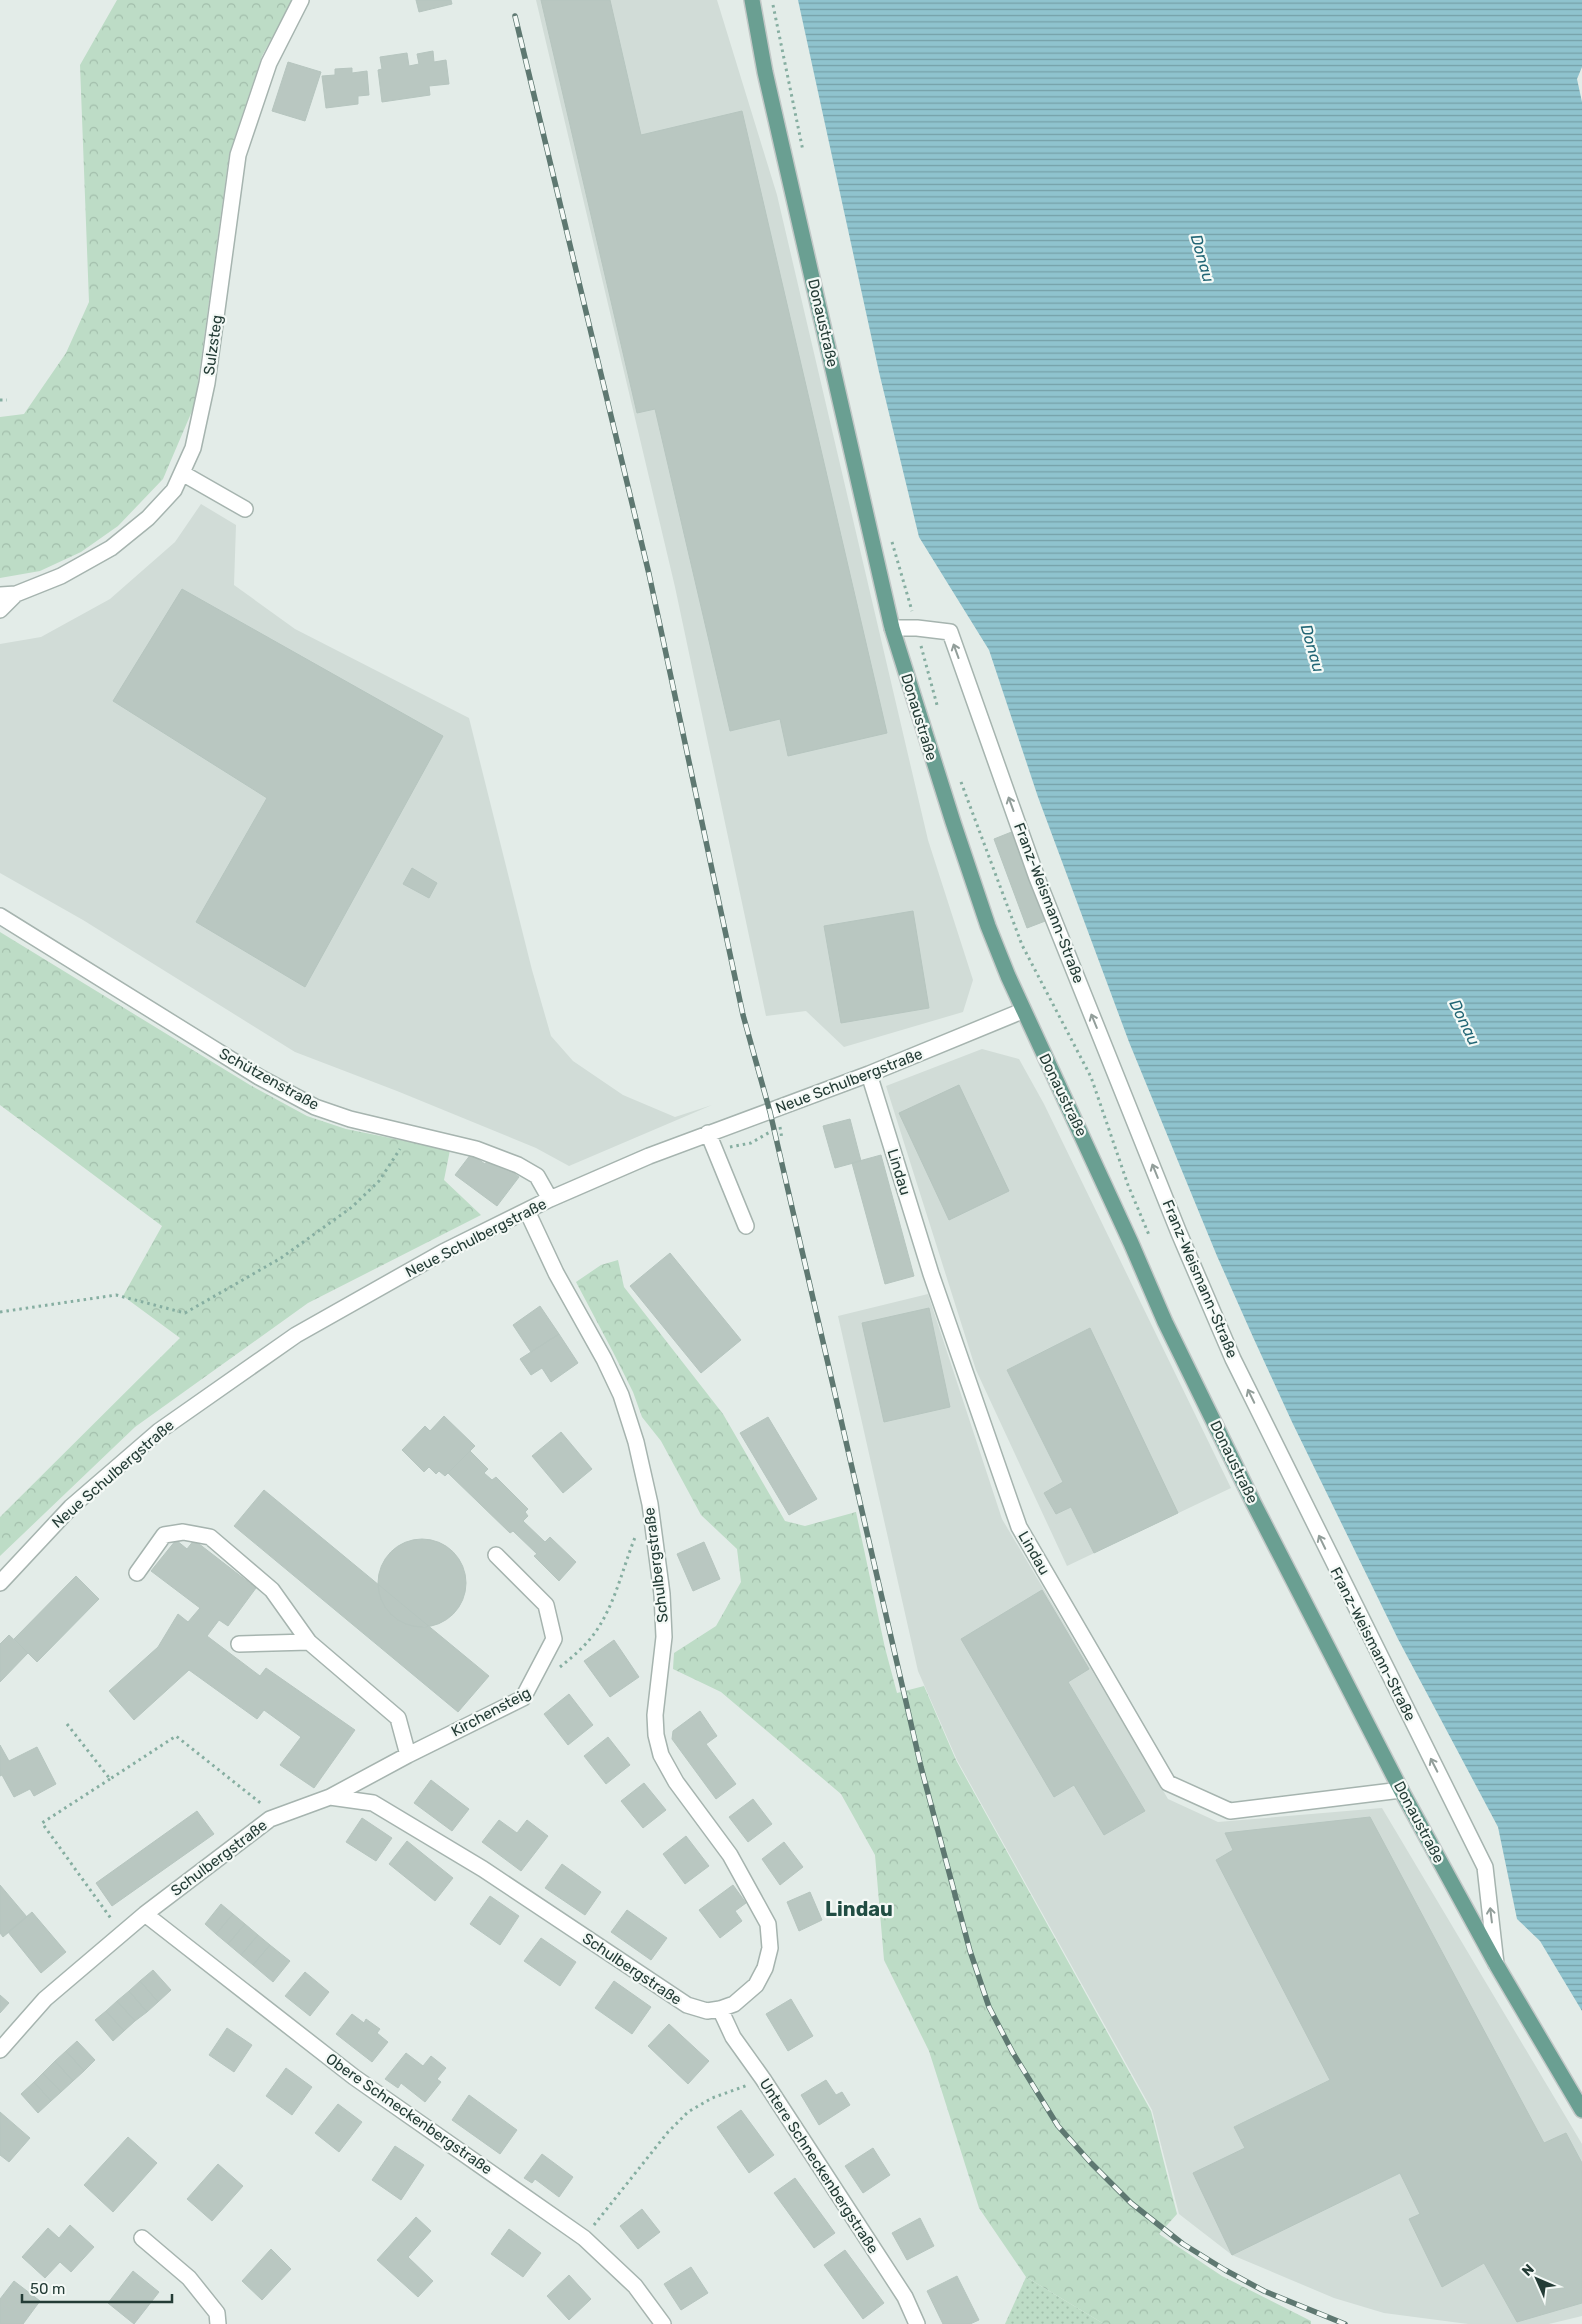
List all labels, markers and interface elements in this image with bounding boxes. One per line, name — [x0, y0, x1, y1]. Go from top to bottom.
water label: Donau — [1187, 232, 1218, 285]
street label: Donaustraße — [804, 277, 842, 369]
street label: Sulzsteg — [200, 314, 226, 376]
water label: Donau — [1297, 622, 1328, 675]
one-way arrow — [951, 643, 960, 659]
street label: Donaustraße — [897, 671, 941, 763]
one-way arrow — [1006, 796, 1015, 812]
street label: Franz-Weismann-Straße — [1010, 820, 1088, 986]
water label: Donau — [1445, 996, 1484, 1049]
one-way arrow — [1089, 1014, 1099, 1029]
street label: Schützenstraße — [216, 1044, 322, 1114]
street label: Neue Schulbergstraße — [773, 1045, 925, 1117]
street label: Donaustraße — [1035, 1051, 1091, 1139]
street label: Lindau — [883, 1147, 915, 1197]
one-way arrow — [1150, 1164, 1159, 1180]
street label: Neue Schulbergstraße — [403, 1195, 549, 1281]
street label: Franz-Weismann-Straße — [1158, 1197, 1242, 1361]
one-way arrow — [1246, 1388, 1256, 1403]
street label: Neue Schulbergstraße — [48, 1416, 178, 1532]
street label: Donaustraße — [1206, 1418, 1262, 1506]
street label: Schulbergstraße — [640, 1506, 672, 1624]
street label: Lindau — [1014, 1528, 1054, 1578]
one-way arrow — [1317, 1535, 1326, 1550]
street label: Franz-Weismann-Straße — [1326, 1564, 1420, 1724]
street label: Kirchensteig — [448, 1683, 534, 1741]
one-way arrow — [1429, 1758, 1438, 1773]
street label: Donaustraße — [1390, 1778, 1448, 1866]
street label: Schulbergstraße — [167, 1816, 271, 1900]
district label: Lindau — [825, 1897, 893, 1921]
one-way arrow — [1486, 1908, 1496, 1924]
street label: Schulbergstraße — [579, 1929, 685, 2009]
street label: Obere Schneckenbergstraße — [322, 2050, 496, 2178]
street label: Untere Schneckenbergstraße — [756, 2075, 882, 2257]
north arrow — [1512, 2254, 1562, 2304]
text: N — [1519, 2261, 1538, 2280]
scale bar — [22, 2272, 172, 2304]
text: 50 m — [30, 2280, 65, 2298]

